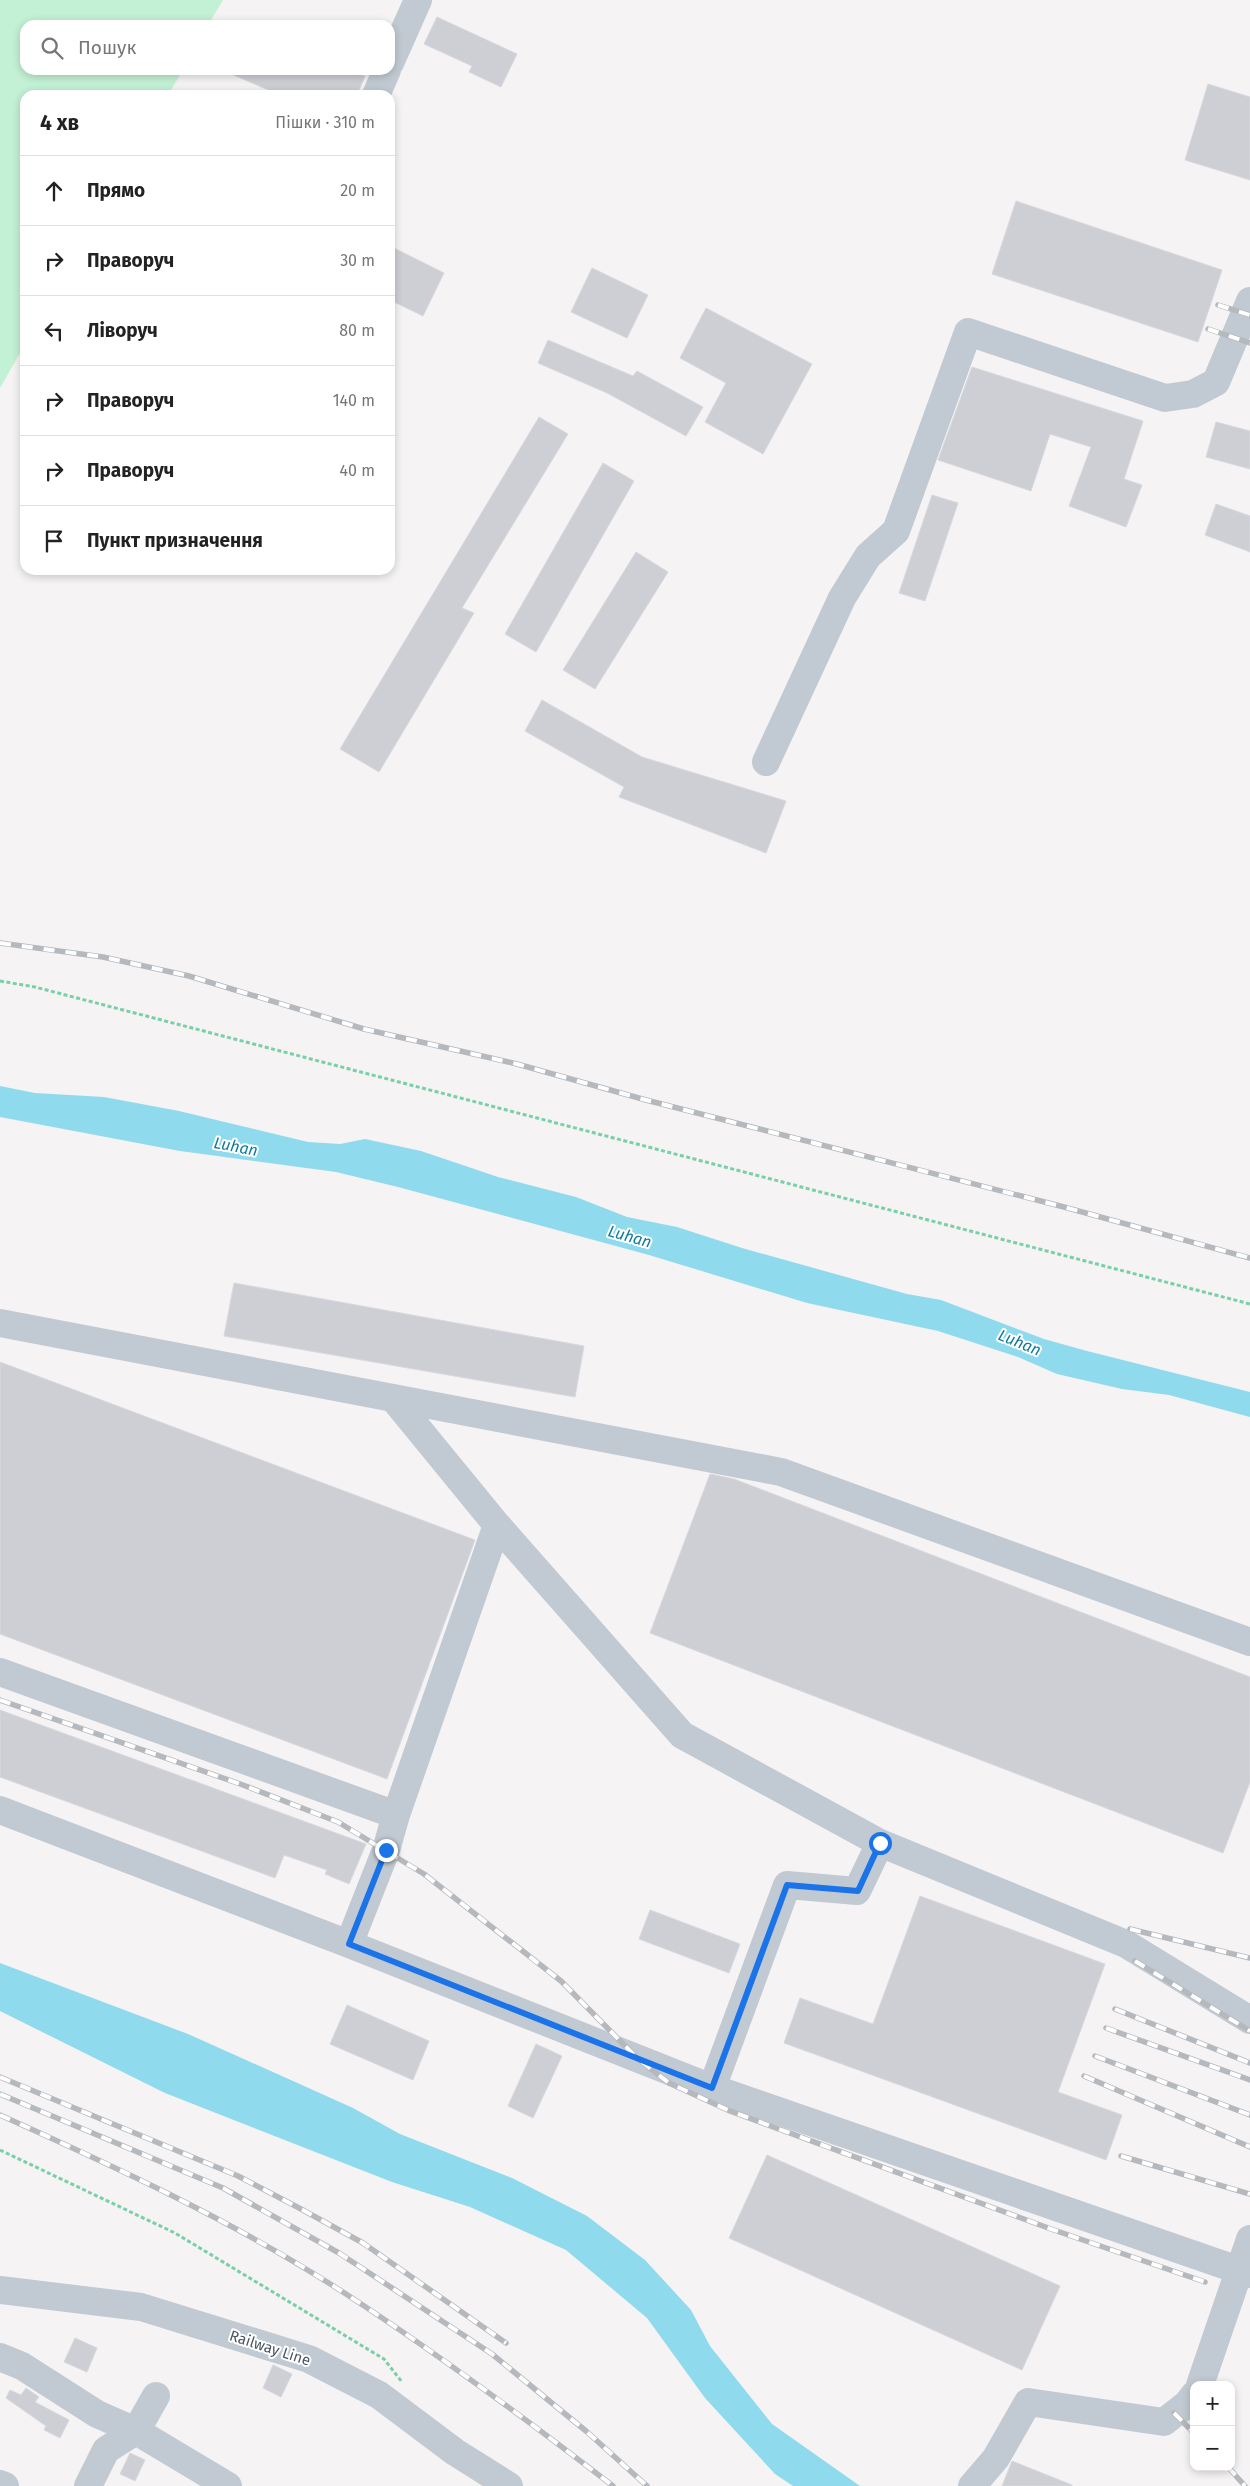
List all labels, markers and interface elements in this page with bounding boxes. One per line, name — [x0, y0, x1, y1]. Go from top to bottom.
search box — [20, 20, 395, 75]
icon: search — [38, 34, 66, 62]
text: Пошук — [78, 36, 136, 59]
text: 4 хв — [40, 110, 79, 136]
text: Пішки · 310 m — [275, 113, 375, 132]
icon: ahead — [40, 177, 68, 205]
text: Прямо — [87, 179, 145, 202]
text: 20 m — [340, 181, 375, 200]
icon: right — [40, 247, 68, 275]
text: Праворуч — [87, 249, 174, 272]
text: 30 m — [340, 251, 375, 270]
icon: left — [40, 317, 68, 345]
text: Ліворуч — [87, 319, 158, 342]
text: 80 m — [339, 321, 375, 340]
icon: right — [40, 387, 68, 415]
text: Праворуч — [87, 389, 174, 412]
text: 140 m — [333, 391, 375, 410]
icon: right — [40, 457, 68, 485]
text: Праворуч — [87, 459, 174, 482]
text: 40 m — [340, 461, 375, 480]
icon: arrive — [40, 527, 68, 555]
text: Пункт призначення — [87, 529, 263, 552]
water label: Luhan — [212, 1133, 260, 1160]
water label: Luhan — [606, 1221, 654, 1252]
water label: Luhan — [996, 1325, 1044, 1360]
route start — [869, 1832, 892, 1855]
route end — [375, 1839, 398, 1862]
street label: Railway Line — [227, 2326, 313, 2370]
map controls — [1190, 2381, 1235, 2471]
button: + — [1190, 2381, 1235, 2426]
button: − — [1190, 2426, 1235, 2471]

